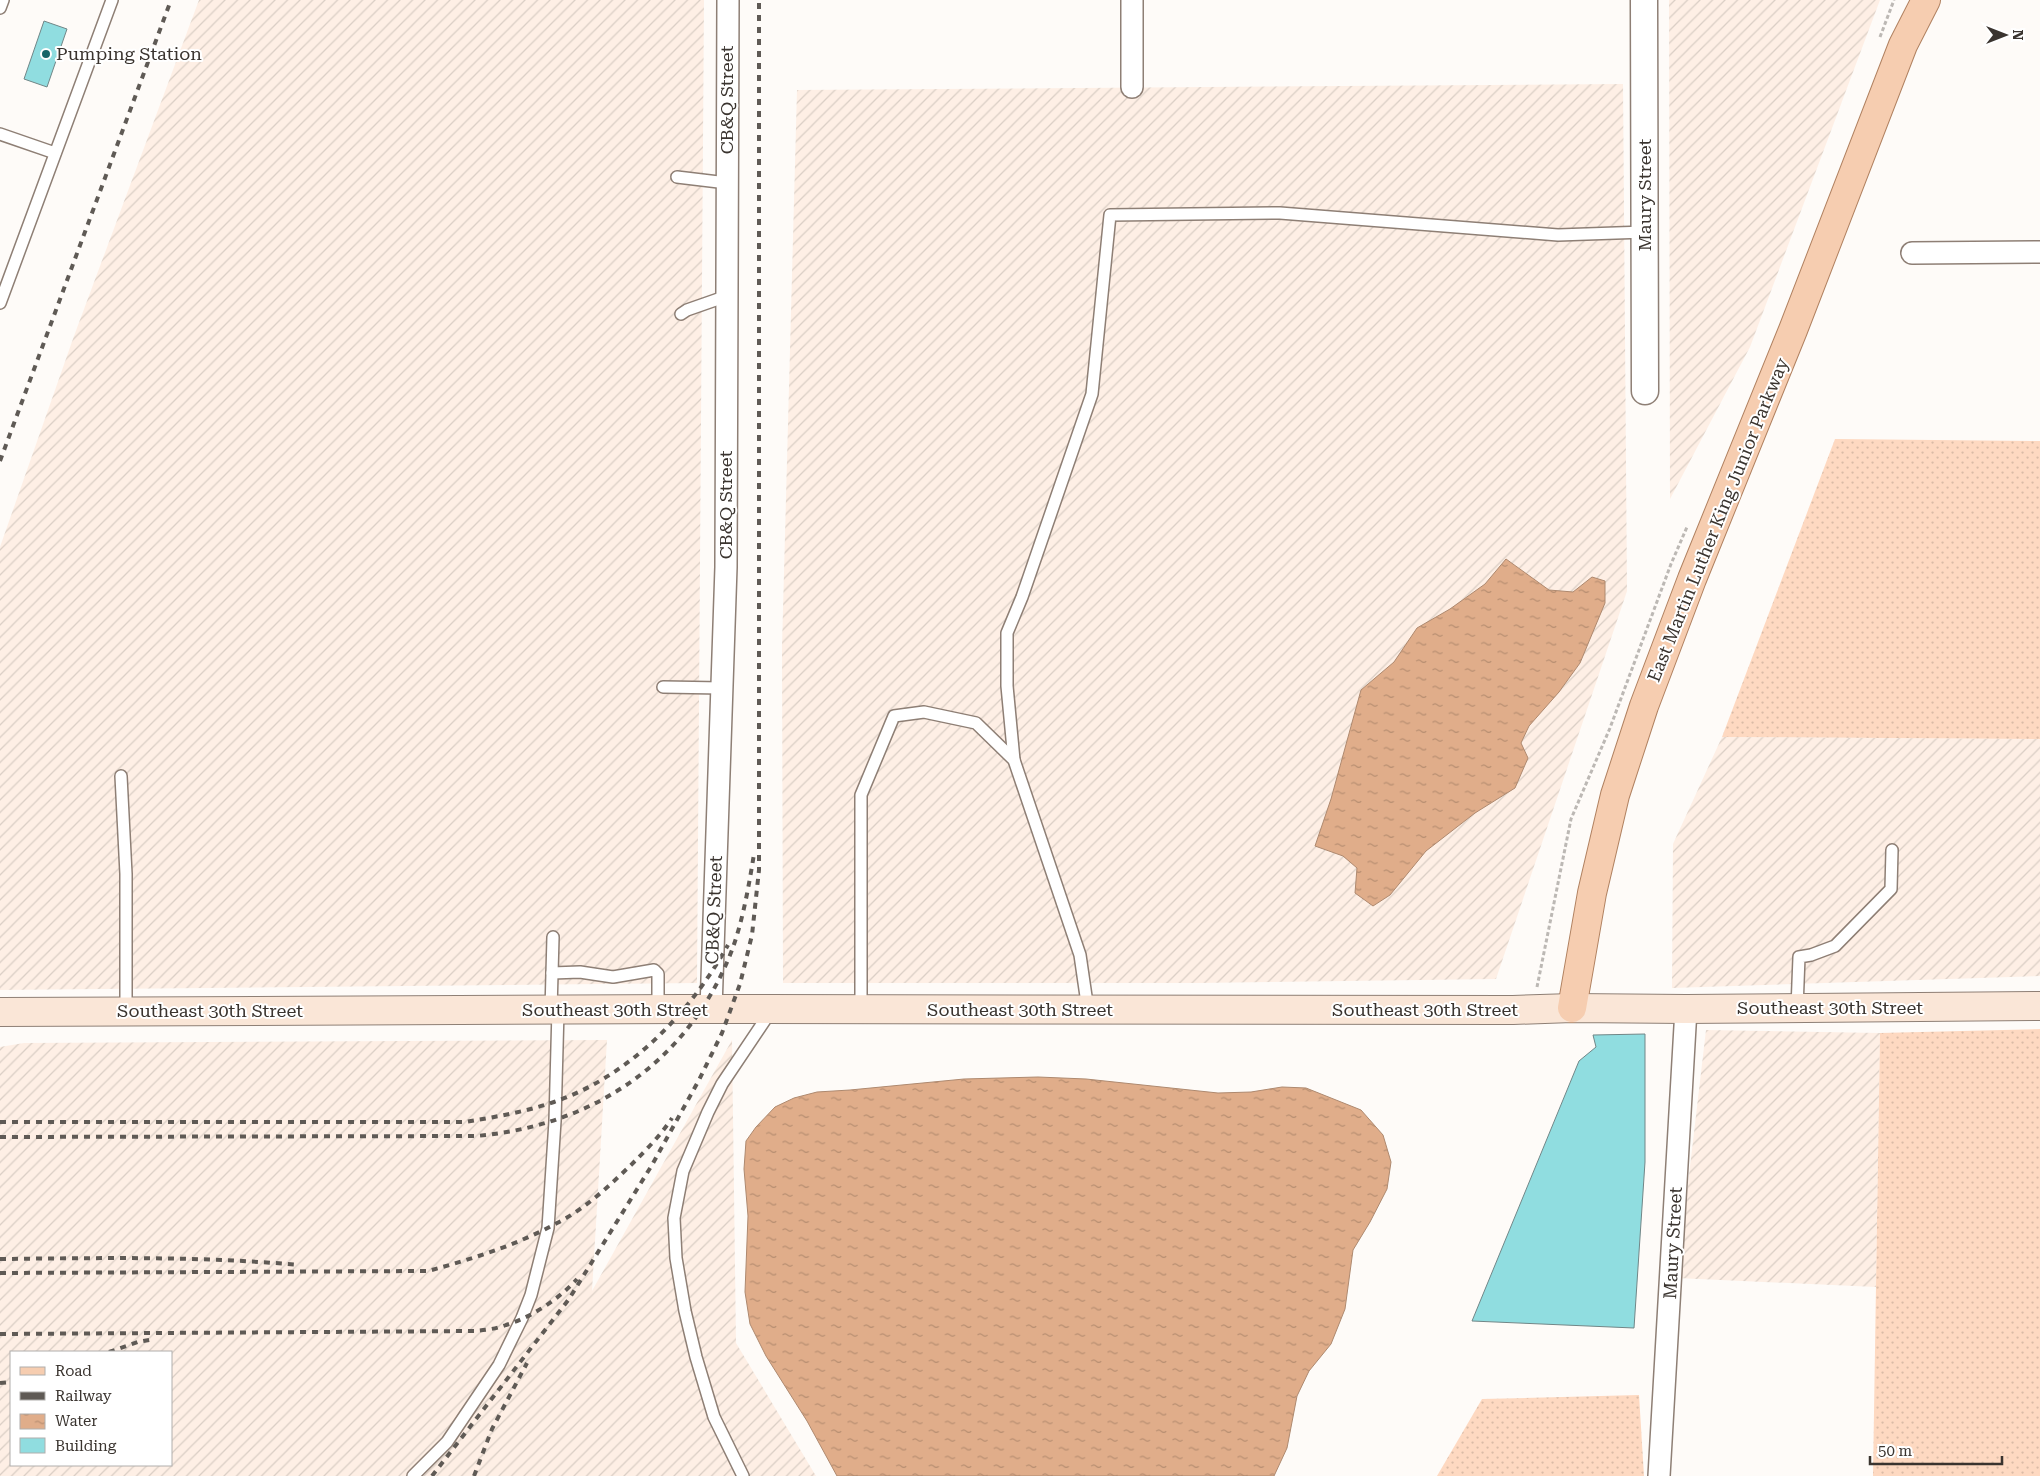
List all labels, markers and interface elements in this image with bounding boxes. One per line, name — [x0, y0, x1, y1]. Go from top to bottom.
north arrow — [1980, 10, 2030, 60]
text: N — [2010, 30, 2026, 41]
place label: Pumping Station — [56, 43, 202, 64]
street label: CB&Q Street — [716, 45, 737, 154]
marker: Pumping Station — [40, 48, 52, 60]
street label: Maury Street — [1634, 138, 1655, 251]
street label: East Martin Luther King Junior Parkway — [1643, 354, 1792, 685]
street label: CB&Q Street — [715, 450, 736, 559]
street label: CB&Q Street — [701, 855, 726, 965]
street label: Southeast 30th Street — [1737, 997, 1923, 1018]
street label: Southeast 30th Street — [522, 999, 708, 1020]
street label: Southeast 30th Street — [927, 999, 1113, 1020]
street label: Southeast 30th Street — [1332, 999, 1518, 1020]
street label: Southeast 30th Street — [117, 1000, 303, 1021]
street label: Maury Street — [1659, 1186, 1686, 1300]
legend — [10, 1351, 172, 1466]
text: Road — [55, 1362, 92, 1380]
text: Railway — [55, 1387, 112, 1405]
text: Water — [55, 1412, 97, 1430]
scale bar — [1870, 1434, 2002, 1466]
text: Building — [55, 1437, 117, 1455]
text: 50 m — [1878, 1442, 1913, 1460]

